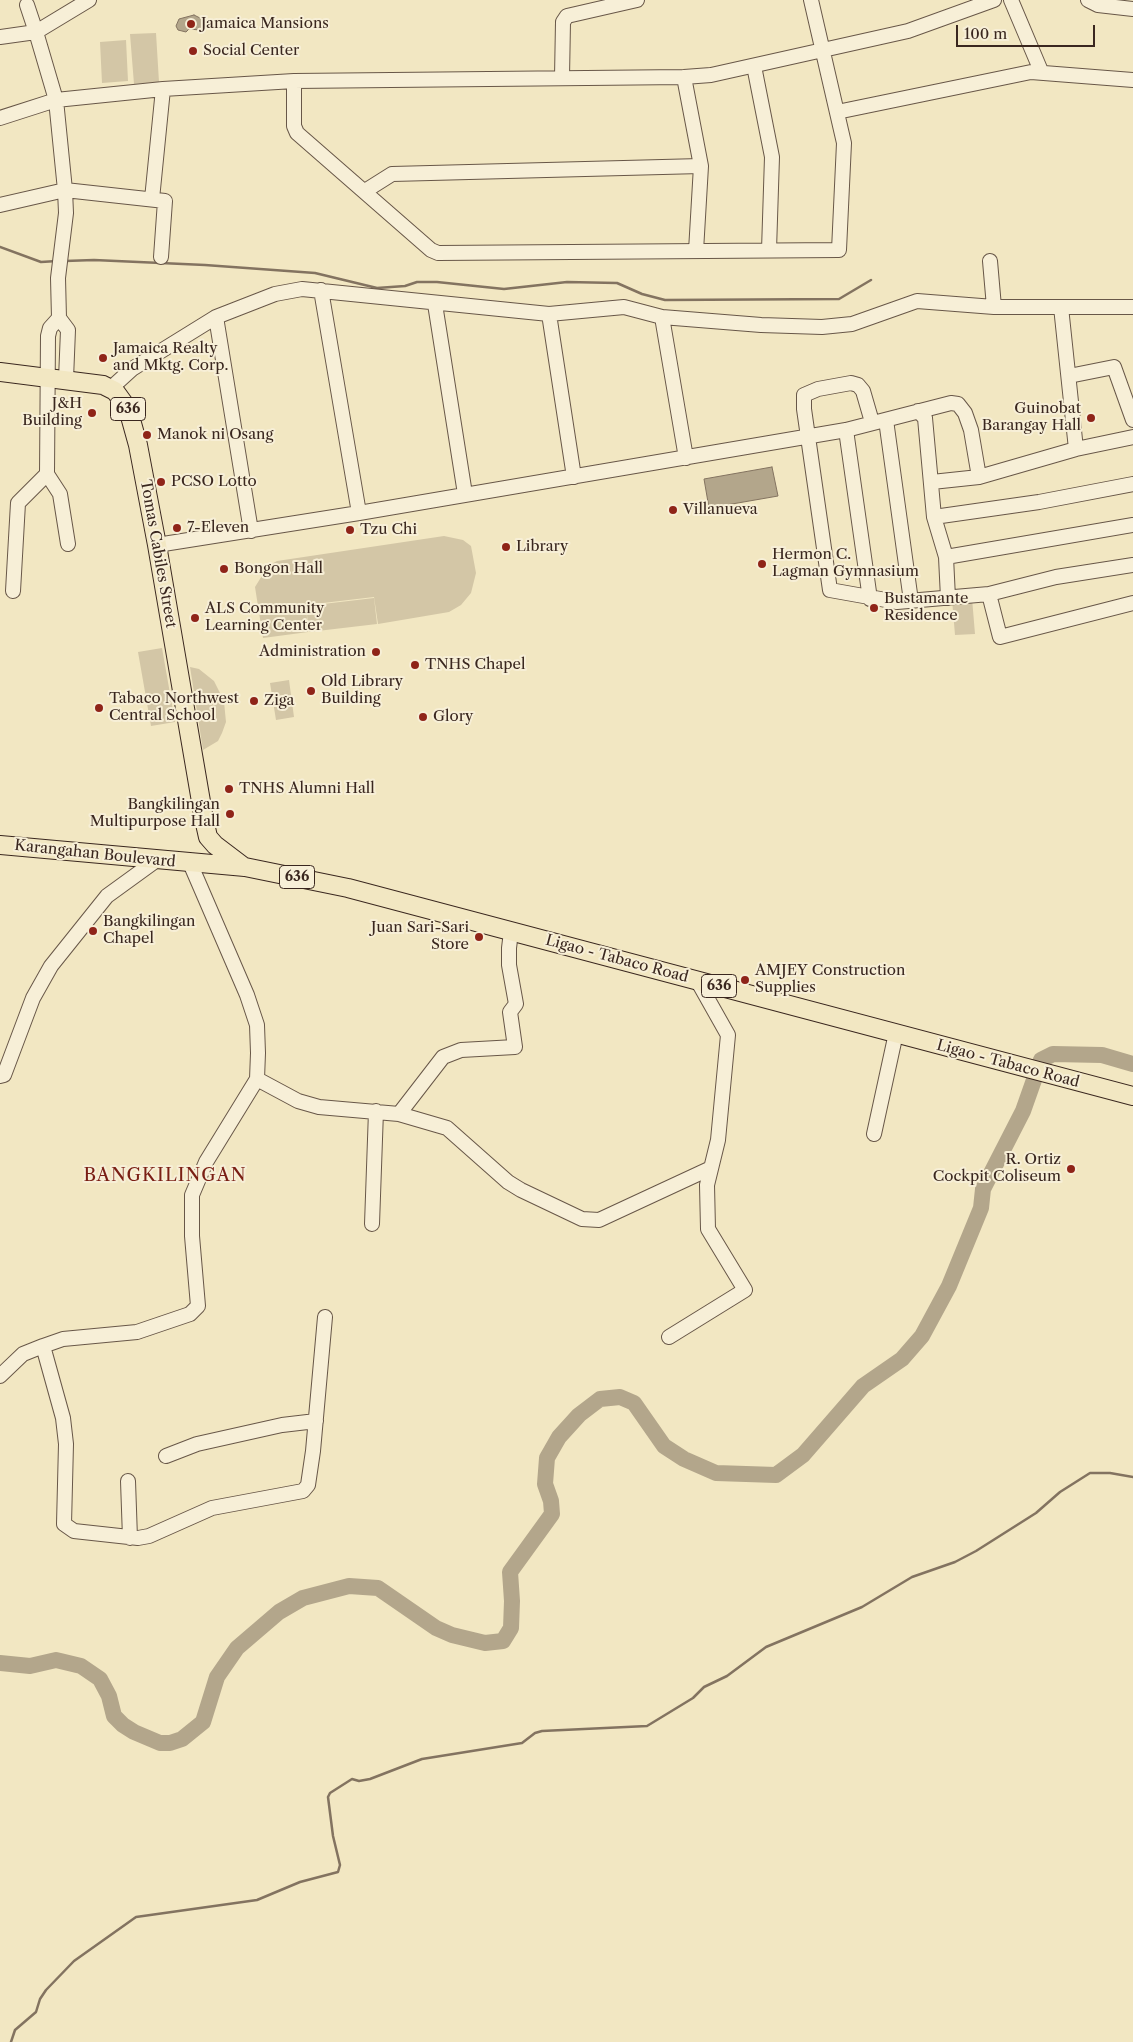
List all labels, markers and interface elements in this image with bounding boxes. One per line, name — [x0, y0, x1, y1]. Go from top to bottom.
place label: Jamaica Mansions — [201, 15, 329, 33]
scale bar — [958, 15, 1097, 47]
marker: Jamaica Mansions — [185, 18, 197, 30]
text: 100 m — [964, 24, 1007, 43]
place label: Social Center — [203, 42, 299, 60]
marker: Social Center — [187, 45, 199, 57]
place label: Jamaica Realty and Mktg. Corp. — [113, 340, 229, 375]
marker: Jamaica Realty and Mktg. Corp. — [97, 352, 109, 364]
place label: J&H Building — [22, 395, 82, 430]
road number: 636 — [110, 398, 146, 420]
place label: Guinobat Barangay Hall — [982, 400, 1081, 435]
marker: J&H Building — [86, 407, 98, 419]
marker: Guinobat Barangay Hall — [1085, 412, 1097, 424]
place label: Manok ni Osang — [157, 426, 273, 444]
marker: Manok ni Osang — [141, 429, 153, 441]
place label: PCSO Lotto — [171, 473, 257, 491]
marker: PCSO Lotto — [155, 476, 167, 488]
street label: Tomas Cabiles Street — [136, 478, 180, 630]
place label: Villanueva — [683, 501, 758, 519]
marker: Villanueva — [667, 504, 679, 516]
place label: 7-Eleven — [187, 519, 249, 537]
place label: Tzu Chi — [360, 521, 417, 539]
marker: 7-Eleven — [171, 522, 183, 534]
marker: Tzu Chi — [344, 524, 356, 536]
place label: Library — [516, 538, 568, 556]
marker: Library — [500, 541, 512, 553]
place label: Hermon C. Lagman Gymnasium — [772, 546, 919, 581]
marker: Hermon C. Lagman Gymnasium — [756, 558, 768, 570]
place label: Bongon Hall — [234, 560, 323, 578]
marker: Bongon Hall — [218, 563, 230, 575]
place label: Bustamante Residence — [884, 590, 968, 625]
place label: ALS Community Learning Center — [205, 600, 324, 635]
marker: Bustamante Residence — [868, 602, 880, 614]
marker: ALS Community Learning Center — [189, 612, 201, 624]
place label: Administration — [259, 643, 366, 661]
marker: Administration — [370, 646, 382, 658]
place label: TNHS Chapel — [425, 656, 525, 674]
marker: TNHS Chapel — [409, 659, 421, 671]
place label: Old Library Building — [321, 673, 403, 708]
marker: Old Library Building — [305, 685, 317, 697]
place label: Tabaco Northwest Central School — [109, 690, 239, 725]
place label: Ziga — [264, 692, 294, 710]
marker: Ziga — [248, 695, 260, 707]
marker: Tabaco Northwest Central School — [93, 702, 105, 714]
place label: Glory — [433, 708, 473, 726]
marker: Glory — [417, 711, 429, 723]
place label: TNHS Alumni Hall — [239, 780, 375, 798]
marker: TNHS Alumni Hall — [223, 783, 235, 795]
place label: Bangkilingan Multipurpose Hall — [90, 796, 220, 831]
marker: Bangkilingan Multipurpose Hall — [224, 808, 236, 820]
street label: Karangahan Boulevard — [14, 837, 176, 871]
road number: 636 — [280, 866, 314, 889]
place label: Bangkilingan Chapel — [103, 913, 196, 948]
place label: Juan Sari-Sari Store — [371, 919, 469, 954]
marker: Bangkilingan Chapel — [87, 925, 99, 937]
marker: Juan Sari-Sari Store — [473, 931, 485, 943]
street label: Ligao - Tabaco Road — [544, 931, 690, 987]
place label: AMJEY Construction Supplies — [755, 962, 905, 997]
road number: 636 — [702, 974, 736, 998]
marker: AMJEY Construction Supplies — [739, 974, 751, 986]
street label: Ligao - Tabaco Road — [935, 1036, 1081, 1092]
place label: R. Ortiz Cockpit Coliseum — [933, 1151, 1061, 1186]
marker: R. Ortiz Cockpit Coliseum — [1065, 1163, 1077, 1175]
district label: BANGKILINGAN — [82, 1165, 248, 1187]

